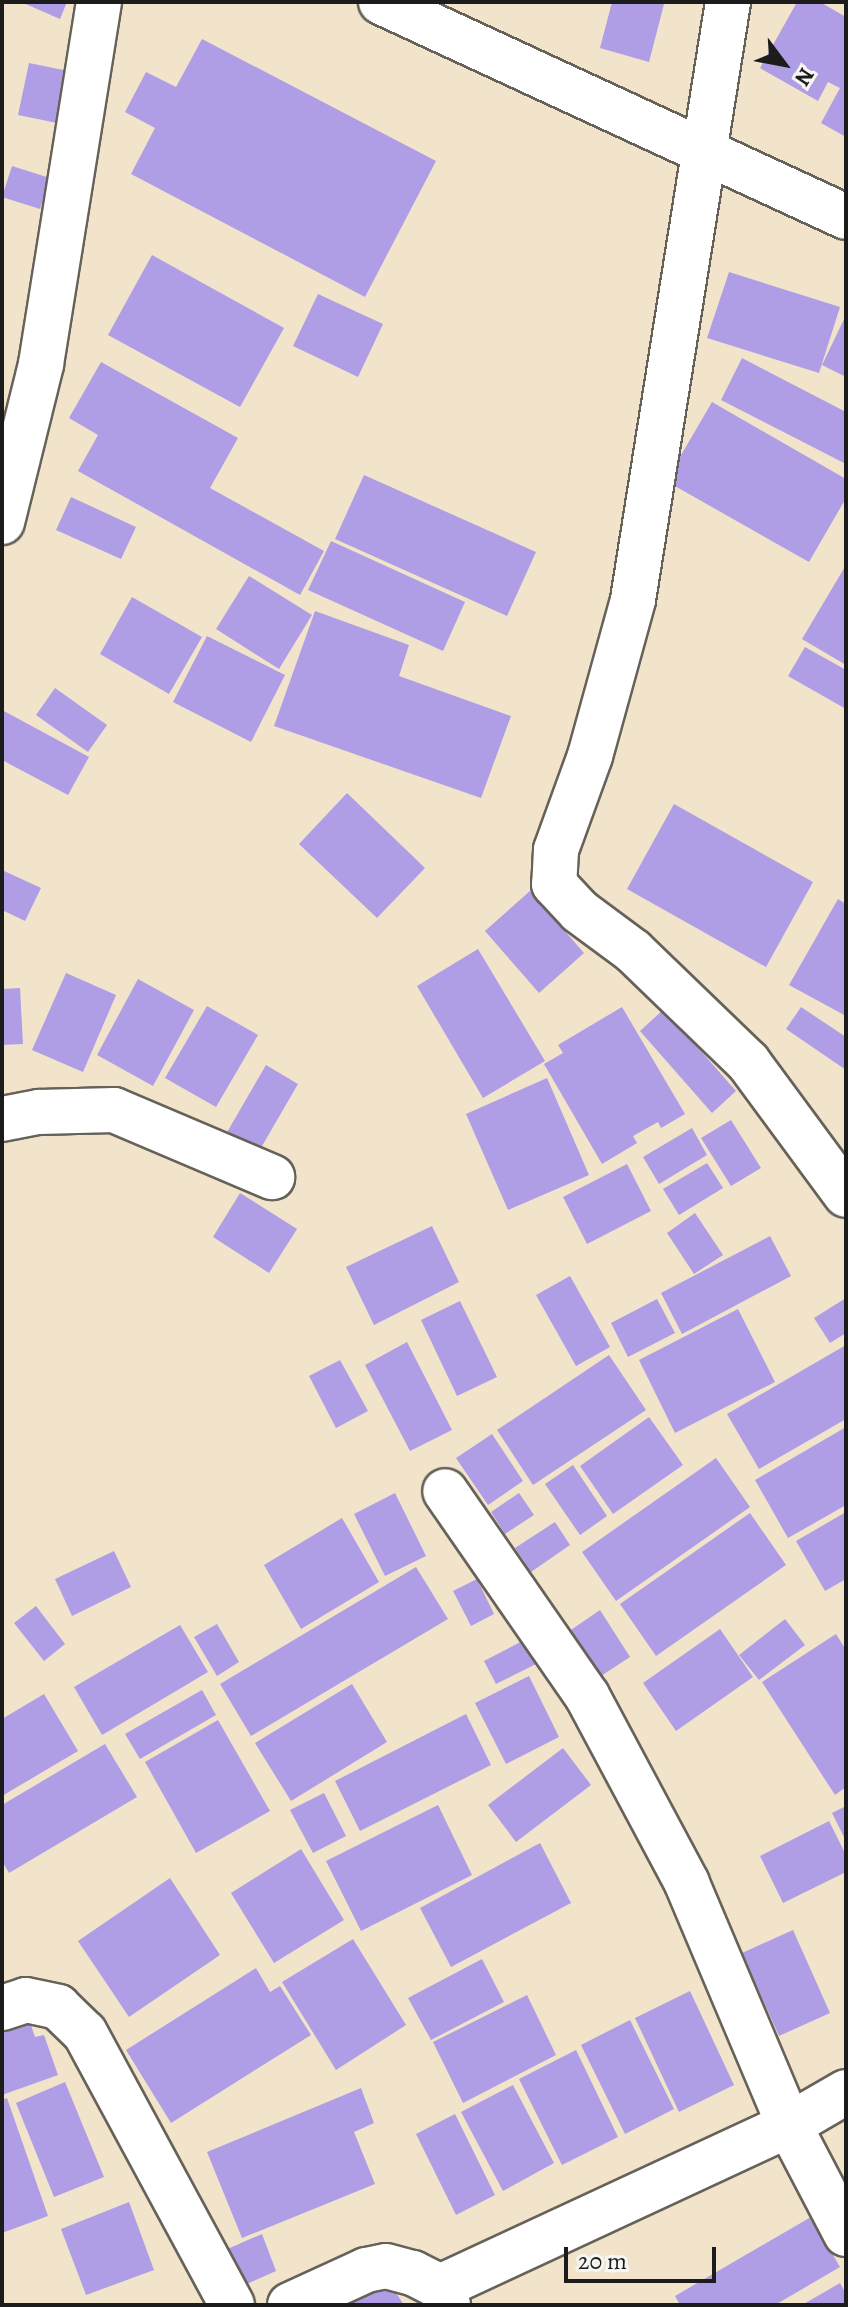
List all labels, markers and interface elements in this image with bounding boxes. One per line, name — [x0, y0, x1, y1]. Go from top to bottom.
north arrow — [744, 24, 824, 104]
text: N — [787, 62, 821, 91]
scale bar — [568, 2231, 720, 2281]
text: 20 m — [578, 2245, 627, 2277]

